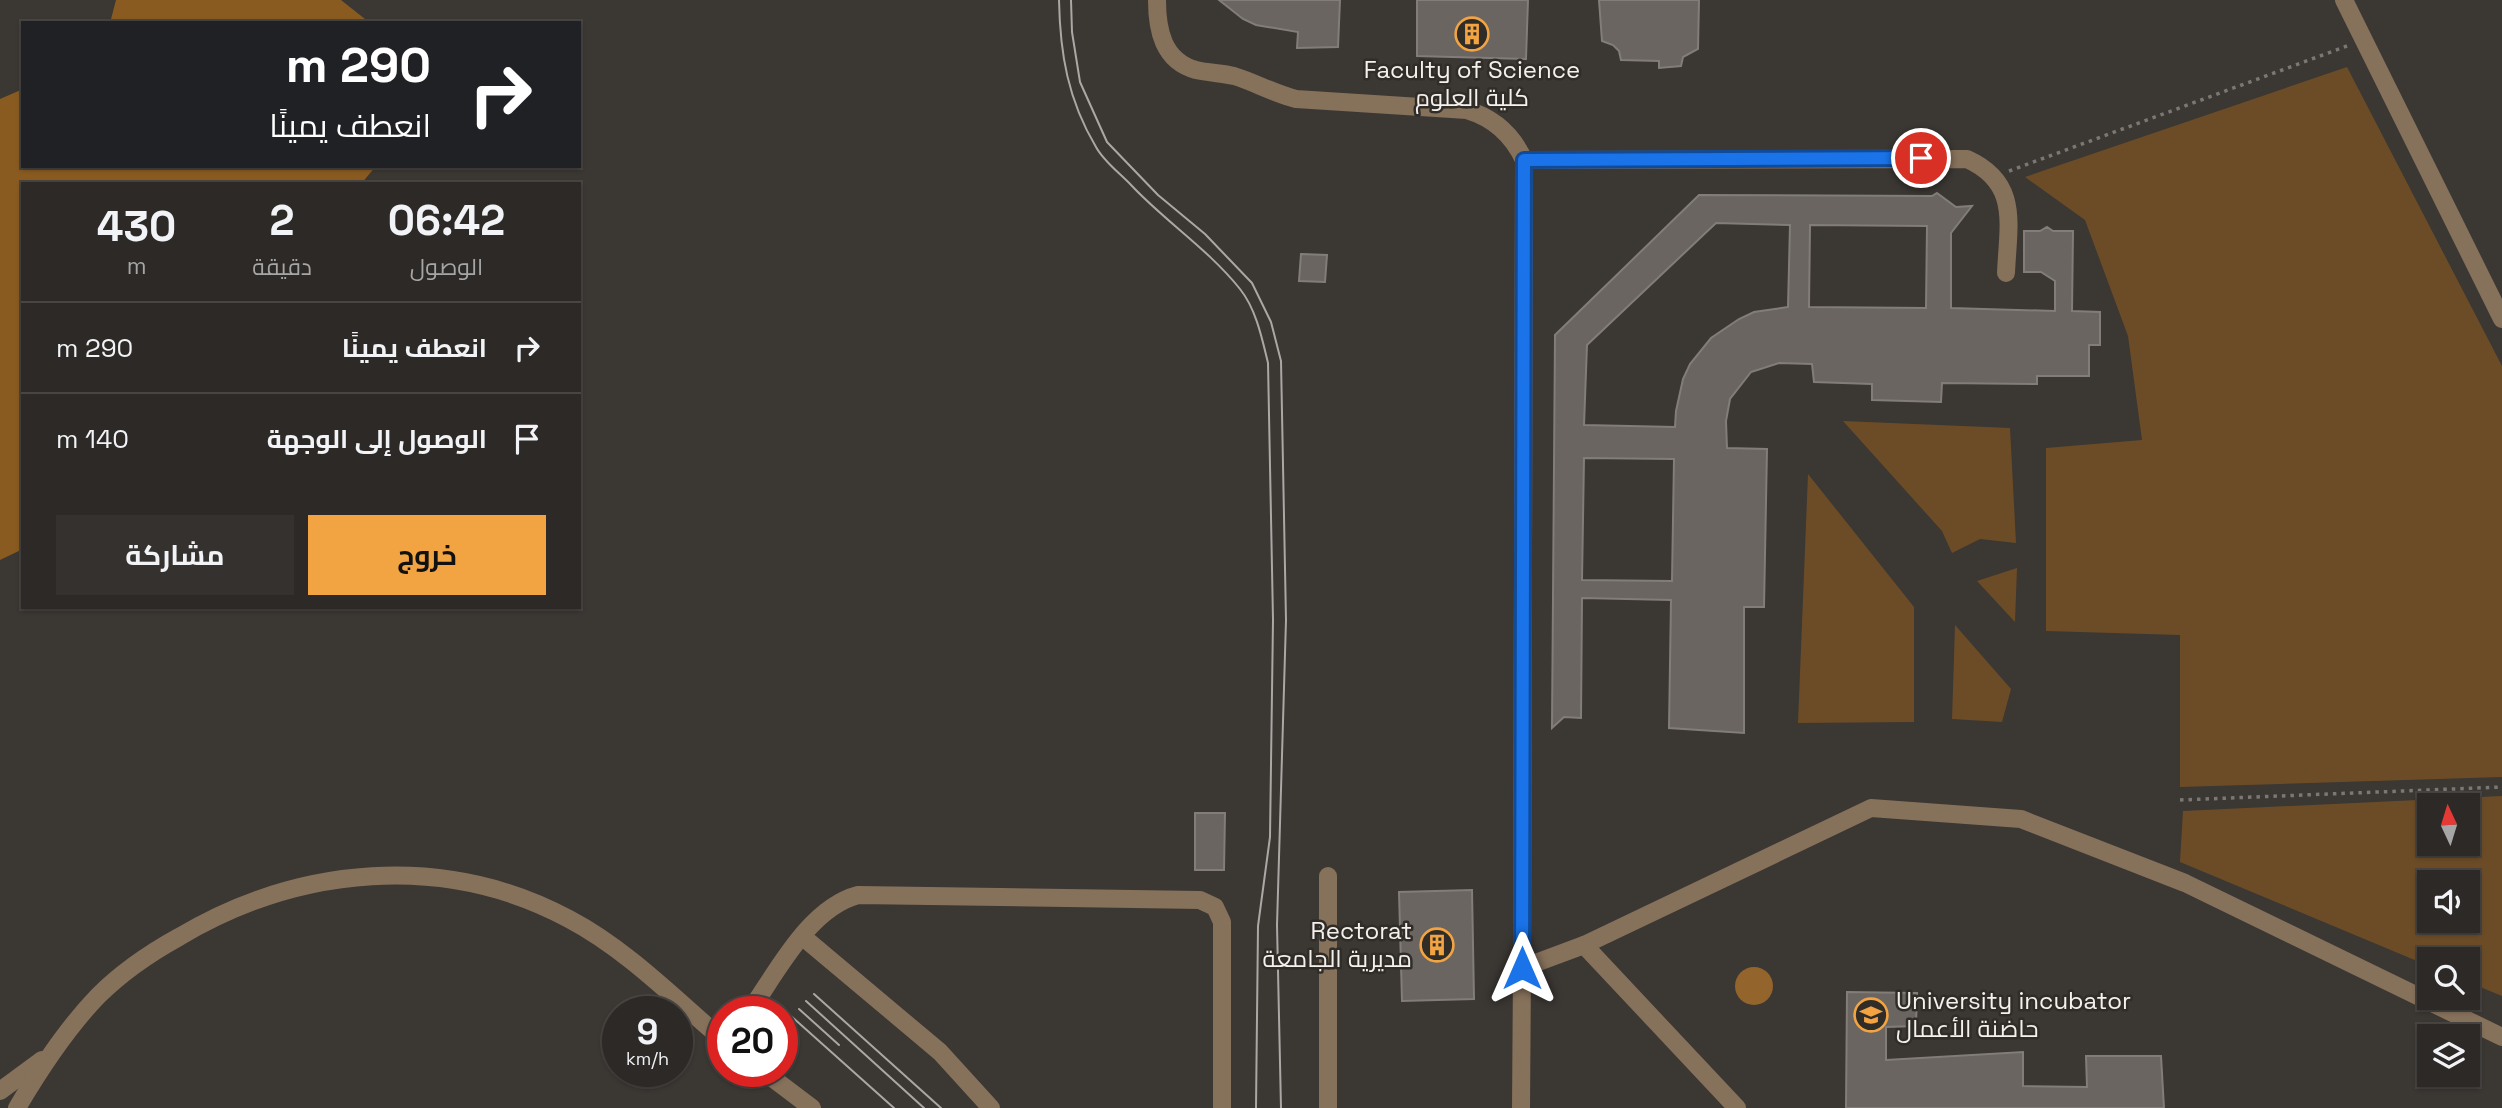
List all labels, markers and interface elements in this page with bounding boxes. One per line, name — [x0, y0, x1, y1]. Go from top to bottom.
building icon: Faculty of Science كلية العلوم — [1453, 15, 1491, 53]
text: 290 m — [286, 34, 431, 96]
icon: right — [455, 49, 546, 140]
place label: Faculty of Science كلية العلوم — [1364, 54, 1580, 114]
text: انعطف يمينًا — [269, 106, 431, 146]
pin — [1891, 128, 1951, 188]
icon: arrive — [1902, 139, 1940, 177]
text: 2 — [270, 194, 295, 247]
text: 06:42 — [388, 194, 505, 247]
text: 430 — [97, 200, 176, 253]
text: m — [127, 251, 146, 281]
text: دقيقة — [252, 252, 312, 282]
text: الوصول — [410, 252, 483, 282]
icon: right — [508, 329, 546, 367]
text: 290 m — [56, 331, 133, 365]
text: انعطف يمينًا — [342, 331, 487, 365]
icon: arrive — [508, 420, 546, 458]
text: 140 m — [56, 422, 129, 456]
text: الوصول إلى الوجهة — [267, 422, 487, 456]
button: مشاركة — [56, 515, 294, 595]
button: خروج — [308, 515, 546, 595]
north arrow — [2417, 793, 2480, 856]
map controls — [2417, 793, 2480, 1087]
button: sound — [2417, 870, 2480, 933]
place label: Rectorat مديرية الجامعة — [1263, 915, 1412, 974]
building icon: Rectorat مديرية الجامعة — [1418, 926, 1456, 964]
position arrow — [1485, 931, 1559, 1005]
button: search — [2417, 947, 2480, 1010]
place label: University incubator حاضنة الأعمال — [1896, 985, 2131, 1044]
speed limit sign: 20 — [707, 996, 798, 1087]
school or university icon: University incubator حاضنة الأعمال — [1852, 996, 1890, 1034]
text: 9 — [637, 1010, 658, 1054]
button: layers — [2417, 1024, 2480, 1087]
text: km/h — [626, 1047, 669, 1070]

